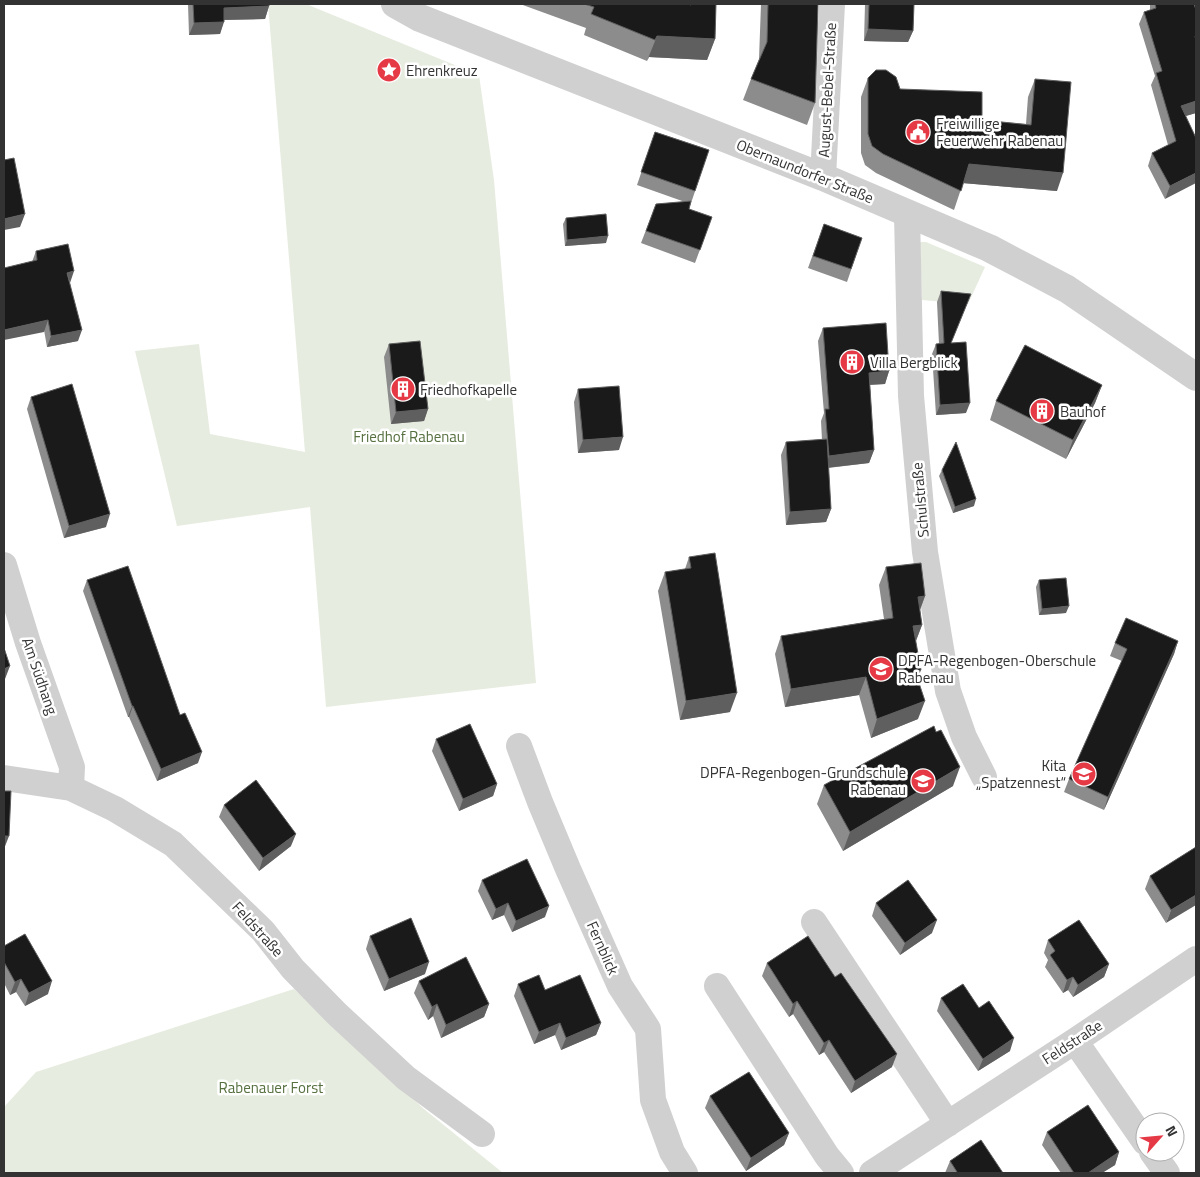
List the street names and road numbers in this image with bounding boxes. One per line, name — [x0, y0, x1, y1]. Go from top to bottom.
street label: August-Bebel-Straße — [812, 22, 842, 158]
street label: Obernaundorfer Straße — [733, 133, 877, 209]
street label: Schulstraße — [905, 461, 935, 539]
street label: Am Südhang — [16, 634, 64, 718]
street label: Feldstraße — [227, 896, 289, 962]
street label: Fernblick — [581, 917, 625, 979]
street label: Feldstraße — [1037, 1014, 1107, 1070]

